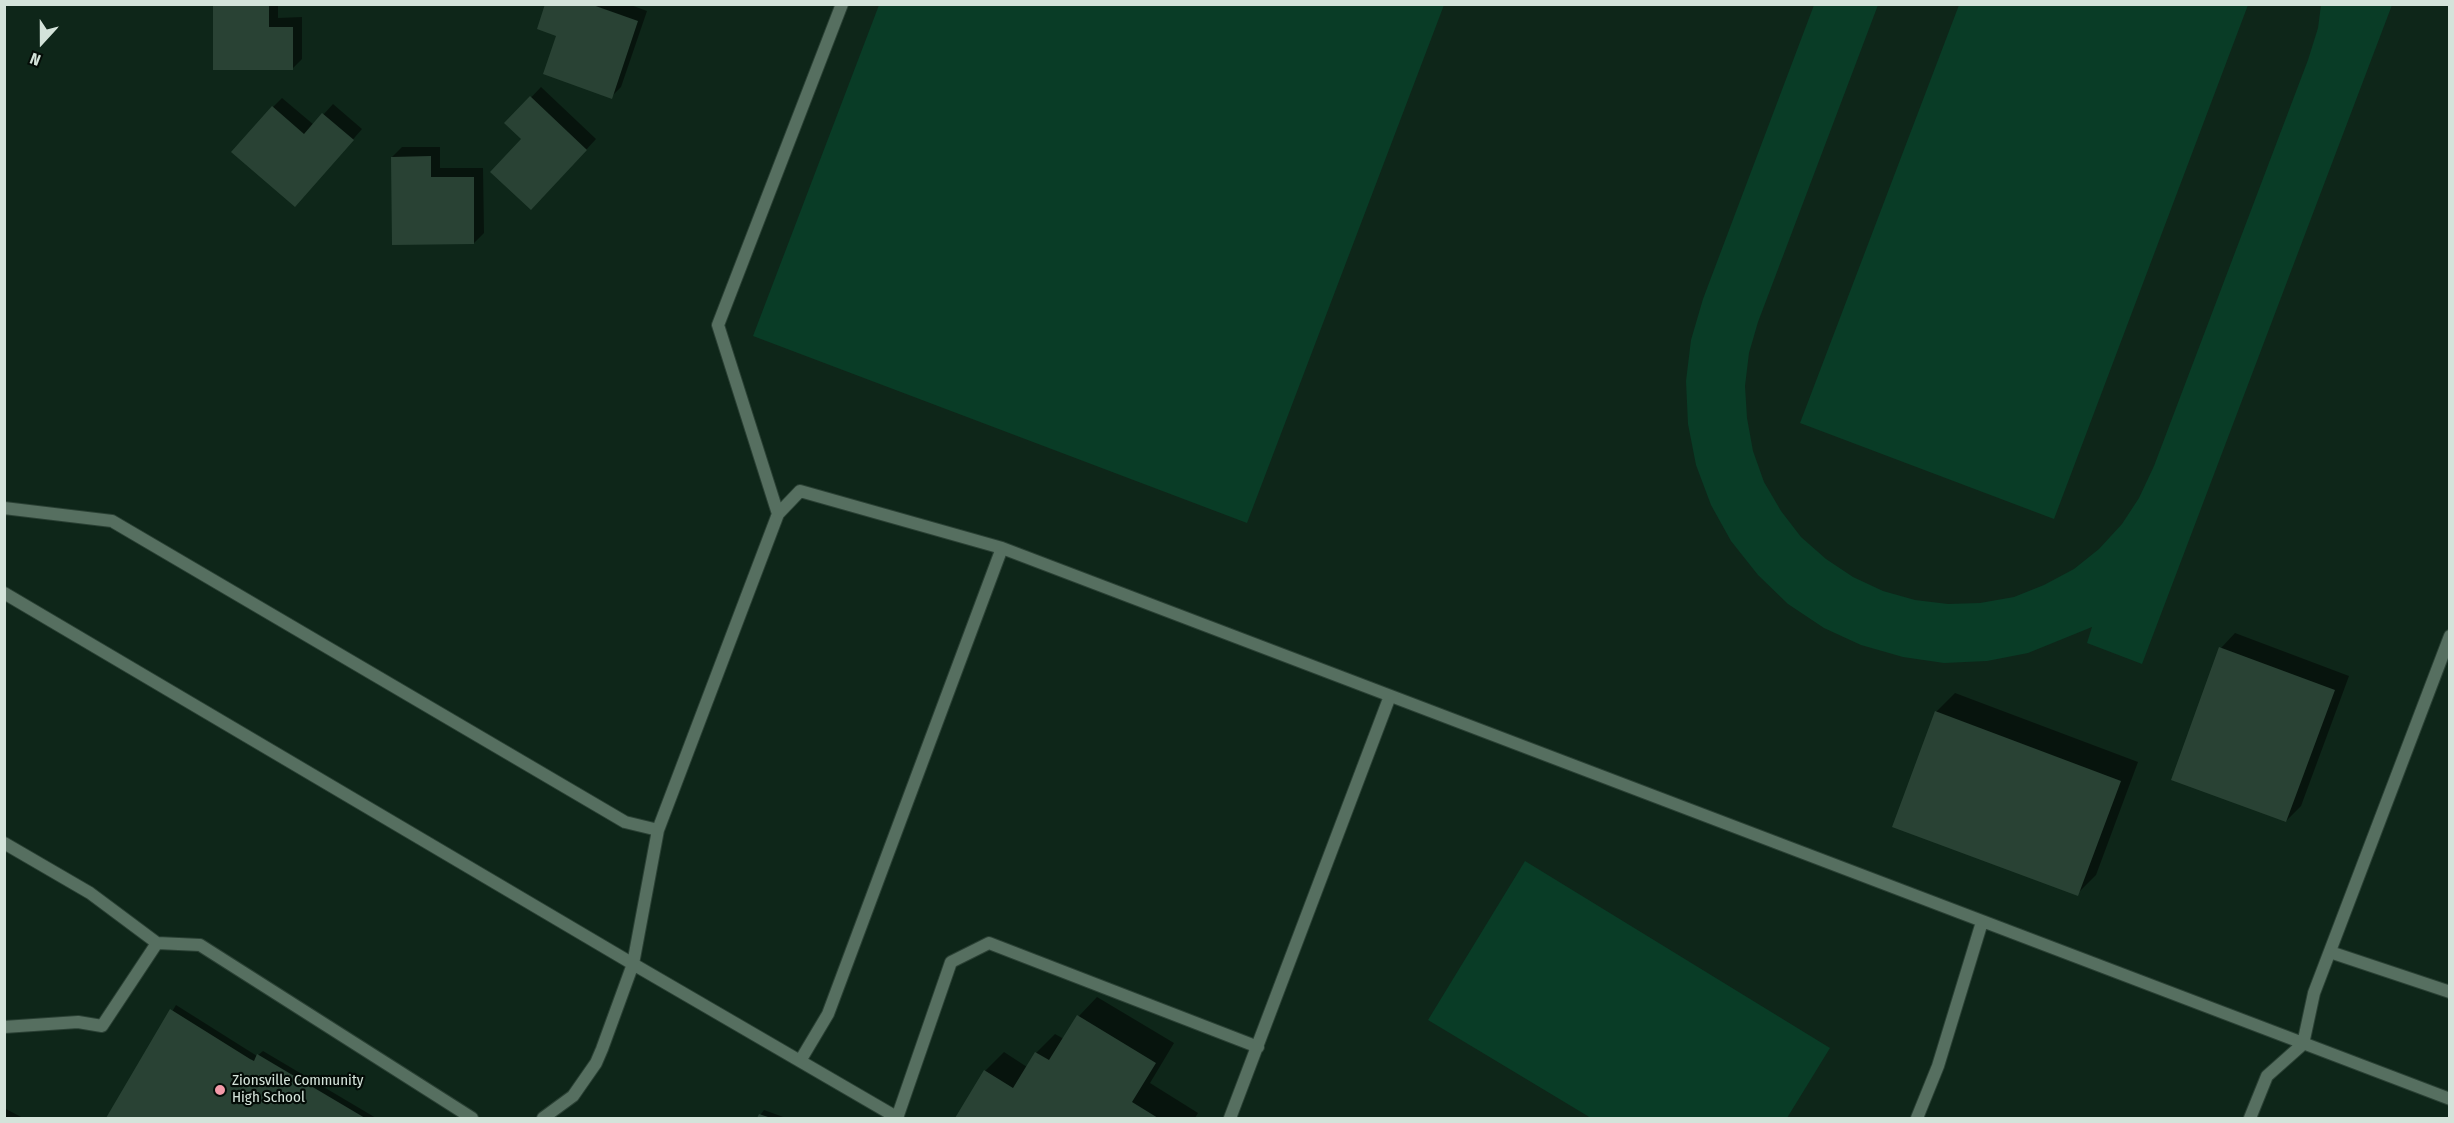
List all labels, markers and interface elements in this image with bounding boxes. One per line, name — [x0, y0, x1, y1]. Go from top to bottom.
north arrow — [12, 12, 72, 72]
text: N — [27, 49, 43, 70]
place label: Zionsville Community High School — [232, 1072, 363, 1107]
marker: Zionsville Community High School — [213, 1083, 227, 1097]

